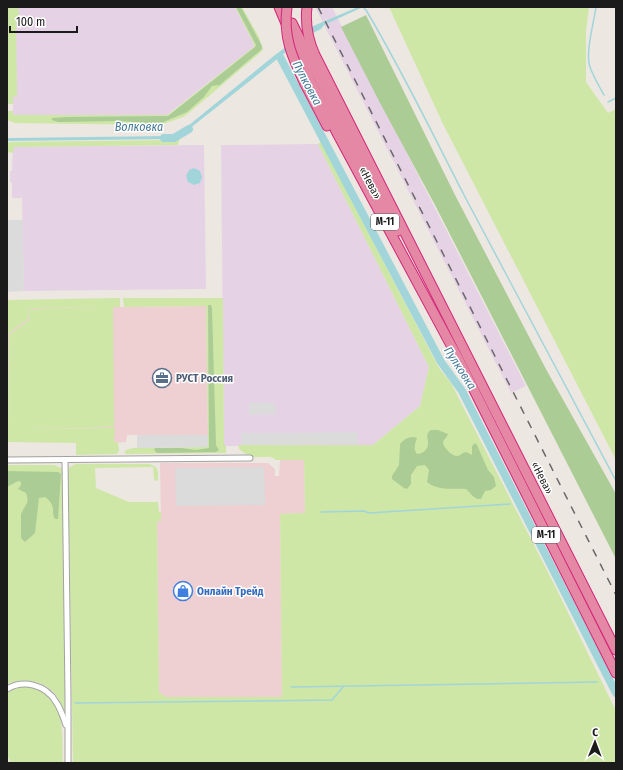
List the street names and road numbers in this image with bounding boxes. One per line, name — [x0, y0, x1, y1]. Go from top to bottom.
street label: «Нева» — [356, 165, 384, 201]
road number: М-11 — [371, 214, 399, 230]
street label: «Нева» — [528, 460, 556, 497]
road number: М-11 — [532, 527, 560, 543]

